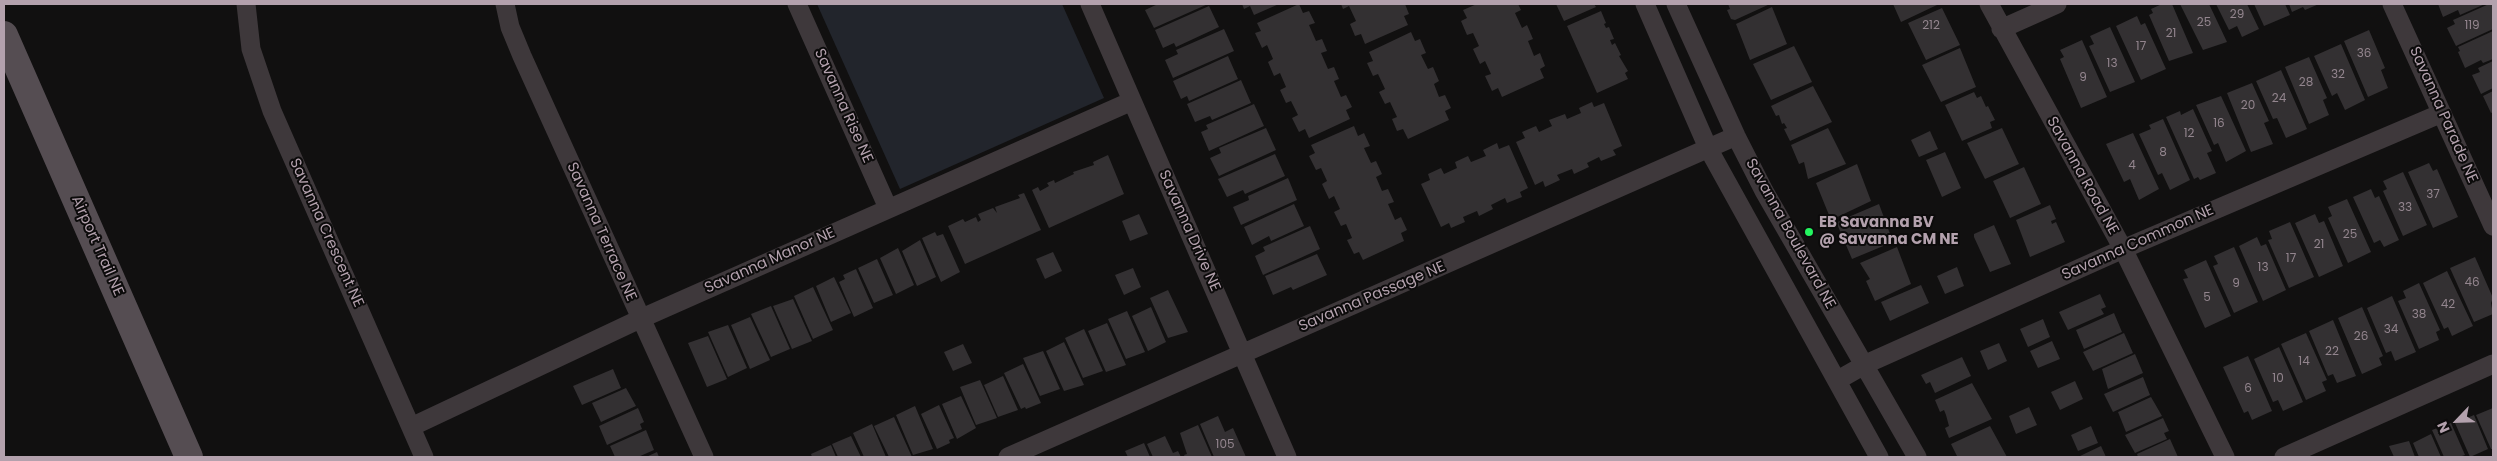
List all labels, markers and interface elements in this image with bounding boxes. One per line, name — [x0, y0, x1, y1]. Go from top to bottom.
house number: 29 — [2230, 8, 2244, 22]
house number: 25 — [2197, 16, 2211, 30]
house number: 212 — [1922, 19, 1940, 33]
house number: 119 — [2464, 19, 2480, 33]
house number: 21 — [2166, 27, 2176, 41]
house number: 17 — [2136, 40, 2146, 54]
street label: Savanna Parade NE — [2405, 44, 2481, 186]
street label: Savanna Rise NE — [810, 46, 876, 166]
house number: 36 — [2357, 47, 2371, 61]
house number: 13 — [2107, 57, 2117, 71]
house number: 32 — [2331, 68, 2345, 82]
house number: 9 — [2079, 71, 2087, 85]
house number: 28 — [2299, 76, 2313, 90]
house number: 24 — [2272, 92, 2286, 106]
house number: 20 — [2241, 99, 2255, 113]
street label: Savanna Road NE — [2042, 114, 2122, 238]
house number: 16 — [2213, 117, 2225, 131]
house number: 12 — [2184, 127, 2194, 141]
house number: 8 — [2159, 146, 2167, 160]
street label: Savanna Crescent NE — [285, 156, 367, 310]
street label: Savanna Boulevard NE — [1741, 156, 1839, 312]
house number: 4 — [2128, 159, 2136, 173]
street label: Savanna Terrace NE — [562, 160, 640, 304]
street label: Savanna Drive NE — [1154, 168, 1224, 294]
house number: 37 — [2426, 188, 2440, 202]
street label: Airport Trail NE — [67, 193, 127, 299]
street label: Savanna Common NE — [2059, 201, 2217, 285]
house number: 33 — [2398, 201, 2412, 215]
place label: EB Savanna BV @ Savanna CM NE — [1819, 214, 1959, 249]
street label: Savanna Manor NE — [702, 224, 838, 298]
marker: EB Savanna BV @ Savanna CM NE — [1803, 226, 1815, 238]
house number: 25 — [2343, 228, 2357, 242]
house number: 21 — [2314, 238, 2324, 252]
house number: 17 — [2286, 252, 2296, 266]
street label: Savanna Passage NE — [1296, 258, 1448, 336]
house number: 13 — [2258, 261, 2268, 275]
house number: 46 — [2464, 276, 2480, 290]
house number: 9 — [2232, 277, 2240, 291]
house number: 5 — [2203, 291, 2211, 305]
house number: 42 — [2441, 298, 2455, 312]
house number: 38 — [2412, 308, 2426, 322]
house number: 34 — [2384, 323, 2398, 337]
house number: 26 — [2354, 330, 2368, 344]
house number: 22 — [2325, 345, 2339, 359]
house number: 14 — [2298, 355, 2310, 369]
house number: 10 — [2272, 372, 2284, 386]
house number: 6 — [2244, 382, 2252, 396]
north arrow — [2432, 396, 2482, 446]
text: N — [2432, 418, 2455, 436]
house number: 105 — [1216, 438, 1234, 452]

